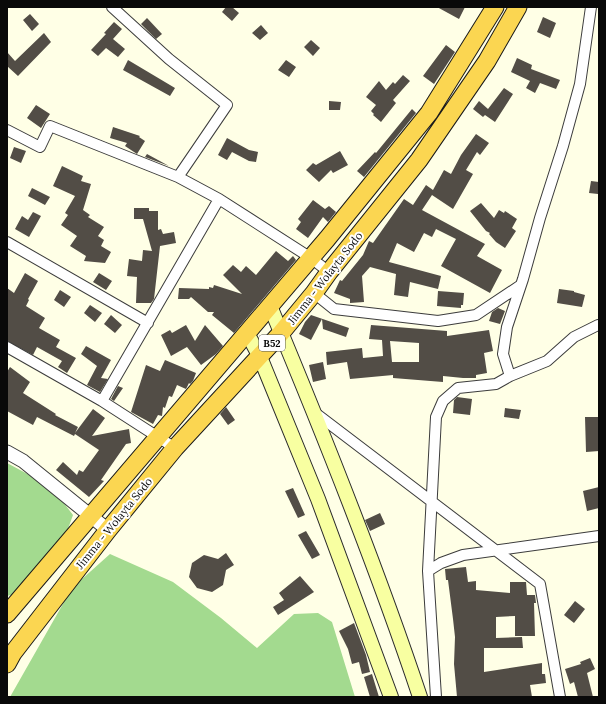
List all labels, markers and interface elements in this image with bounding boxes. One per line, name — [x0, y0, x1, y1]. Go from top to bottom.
street label: Jimma - Wolayta Sodo — [284, 229, 365, 328]
road number: B52 — [259, 335, 285, 351]
street label: Jimma - Wolayta Sodo — [72, 474, 155, 572]

